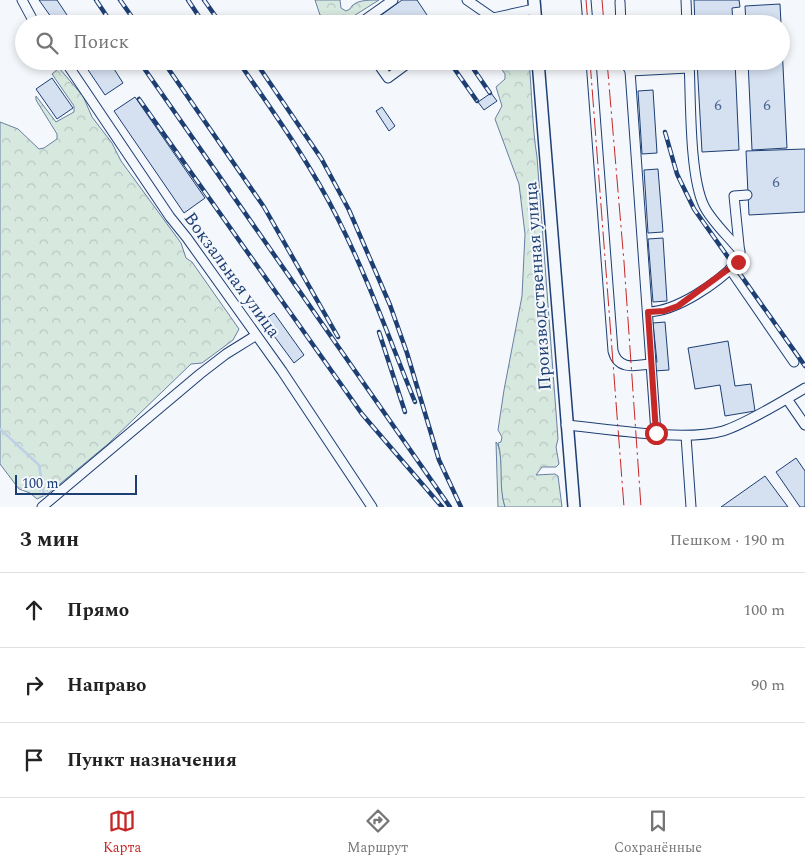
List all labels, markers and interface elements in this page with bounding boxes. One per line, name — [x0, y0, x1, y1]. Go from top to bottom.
search box — [15, 15, 790, 70]
text: Поиск — [73, 28, 129, 57]
icon: search — [33, 29, 61, 57]
house number: 6 — [714, 94, 722, 117]
house number: 6 — [763, 94, 771, 117]
house number: 6 — [772, 171, 780, 194]
street label: Производственная улица — [517, 181, 559, 391]
street label: Вокзальная улица — [177, 206, 287, 344]
route end — [727, 251, 750, 274]
route start — [645, 422, 668, 445]
scale bar — [15, 472, 138, 495]
text: 100 m — [22, 473, 59, 494]
text: 3 мин — [20, 524, 79, 556]
text: Пешком · 190 m — [670, 528, 785, 552]
icon: ahead — [20, 596, 48, 624]
text: Прямо — [67, 596, 129, 625]
text: 100 m — [743, 598, 785, 622]
icon: right — [20, 671, 48, 699]
text: Направо — [67, 671, 146, 700]
text: 90 m — [751, 673, 785, 697]
icon: arrive — [20, 746, 48, 774]
text: Пункт назначения — [67, 746, 237, 775]
tab: Карта — [103, 807, 141, 858]
tab: Маршрут — [347, 807, 408, 858]
tab: Сохранённые — [614, 807, 702, 858]

